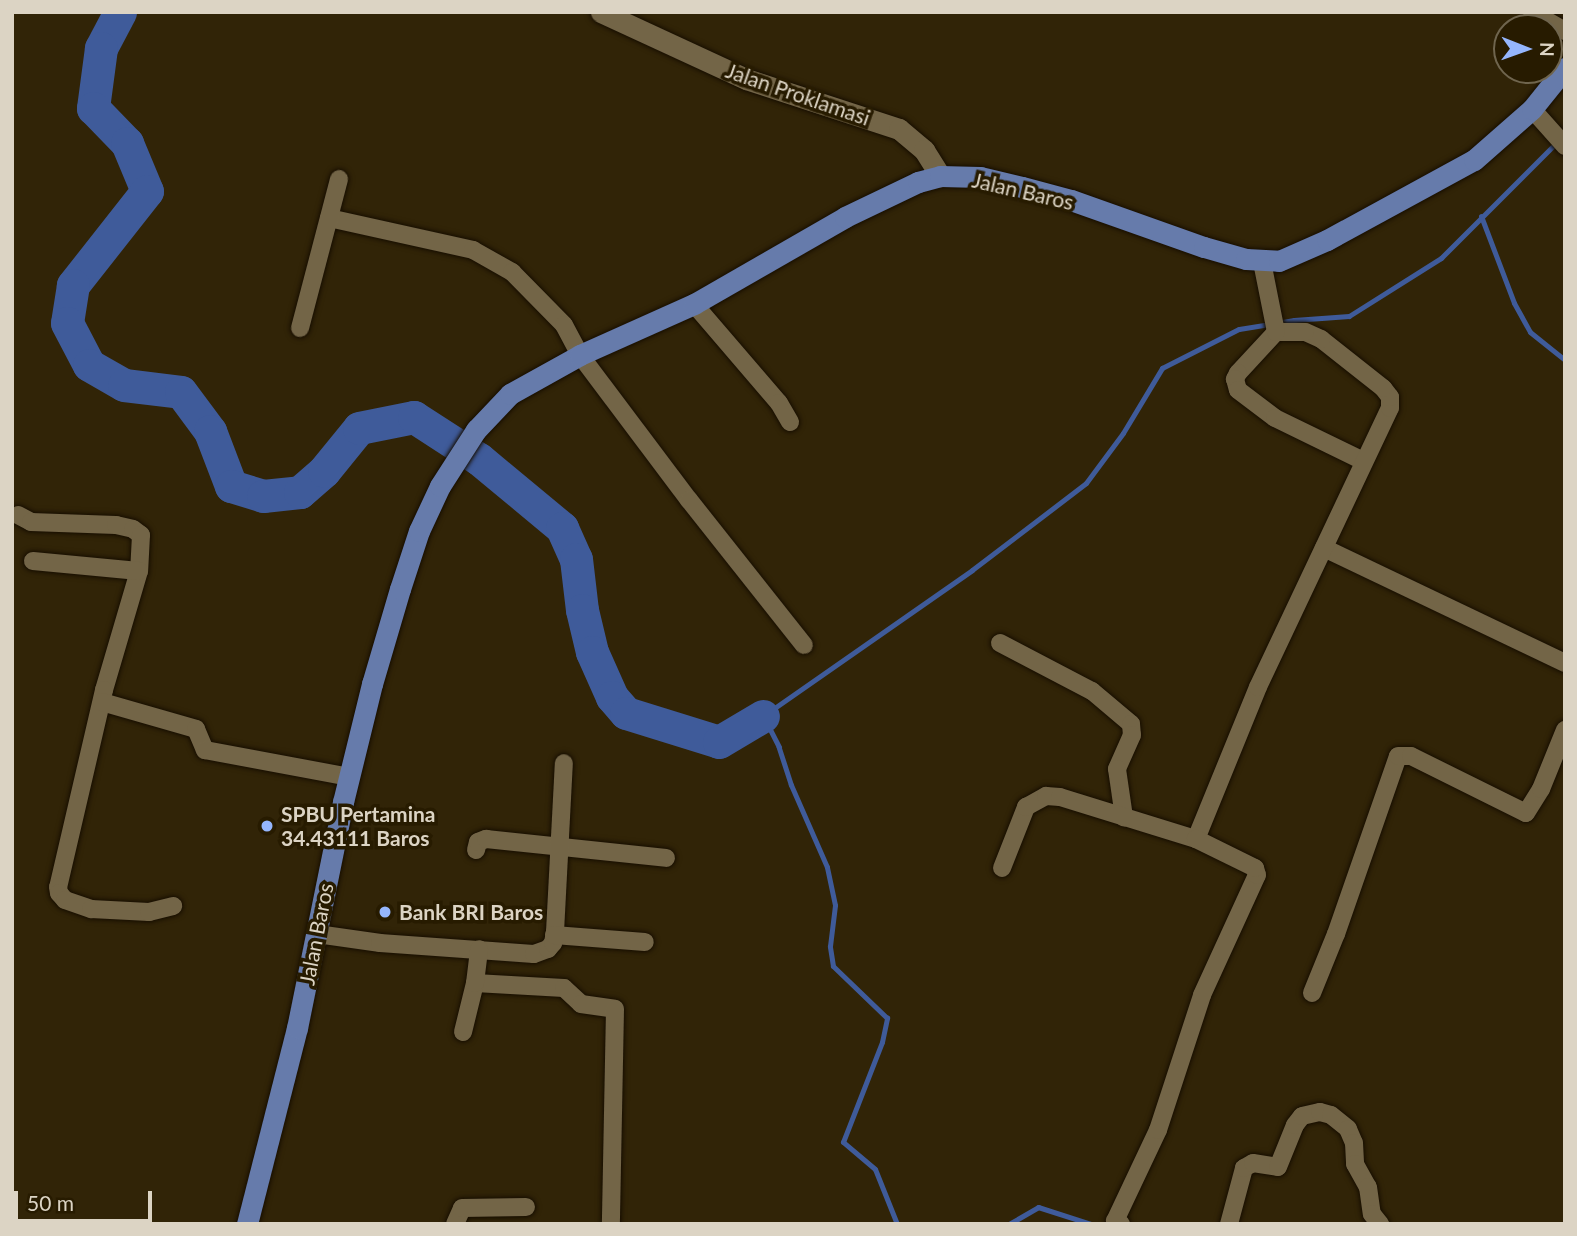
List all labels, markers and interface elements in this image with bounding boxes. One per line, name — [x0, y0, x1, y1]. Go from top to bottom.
north arrow — [1493, 14, 1563, 84]
text: N — [1536, 42, 1559, 57]
street label: Jalan Proklamasi — [723, 58, 873, 130]
street label: Jalan Baros — [970, 167, 1076, 215]
place label: SPBU Pertamina 34.43111 Baros — [281, 801, 435, 851]
marker: SPBU Pertamina 34.43111 Baros — [259, 818, 275, 834]
street label: Jalan Baros — [294, 881, 338, 987]
place label: Bank BRI Baros — [399, 899, 543, 925]
marker: Bank BRI Baros — [377, 904, 393, 920]
scale bar — [18, 1176, 156, 1220]
text: 50 m — [27, 1190, 74, 1215]

